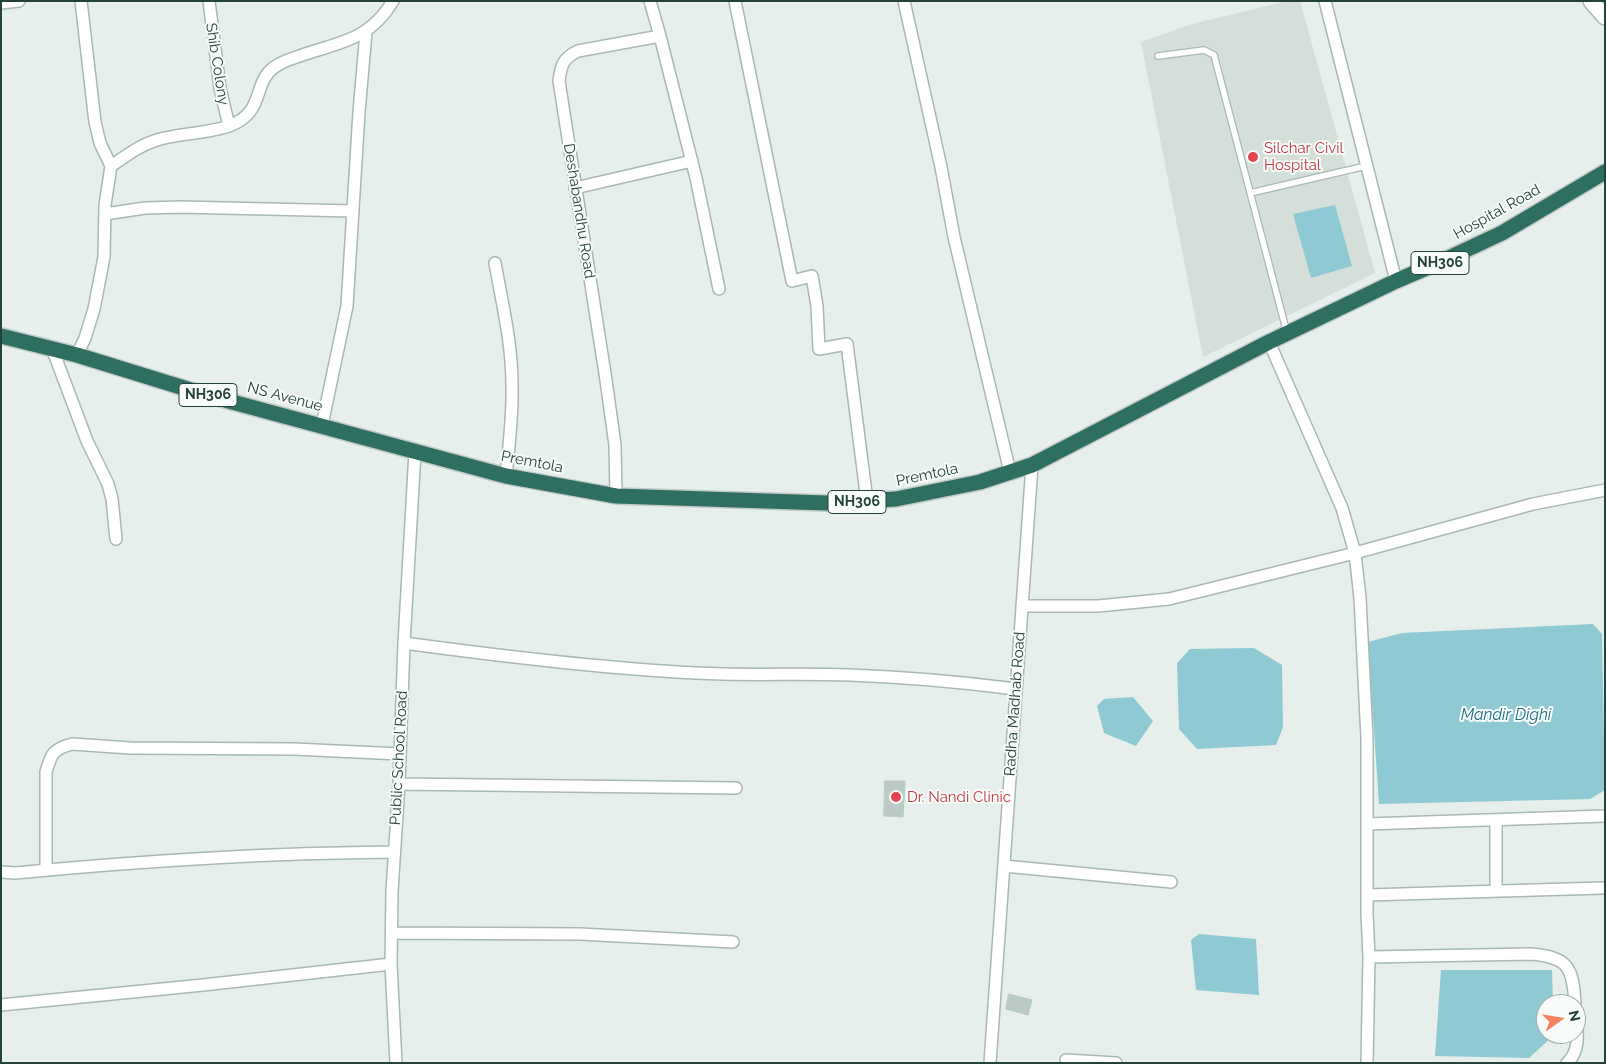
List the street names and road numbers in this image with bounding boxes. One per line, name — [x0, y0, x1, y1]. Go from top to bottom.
street label: Shib Colony — [202, 22, 232, 106]
street label: Deshabandhu Road — [559, 142, 599, 280]
street label: Hospital Road — [1450, 181, 1544, 243]
road number: NH306 — [1411, 252, 1469, 274]
street label: NS Avenue — [245, 378, 325, 416]
road number: NH306 — [179, 384, 237, 406]
street label: Premtola — [499, 447, 565, 477]
street label: Premtola — [894, 460, 960, 490]
road number: NH306 — [828, 491, 886, 514]
street label: Radha Madhab Road — [1001, 631, 1029, 777]
street label: Public School Road — [386, 690, 412, 826]

